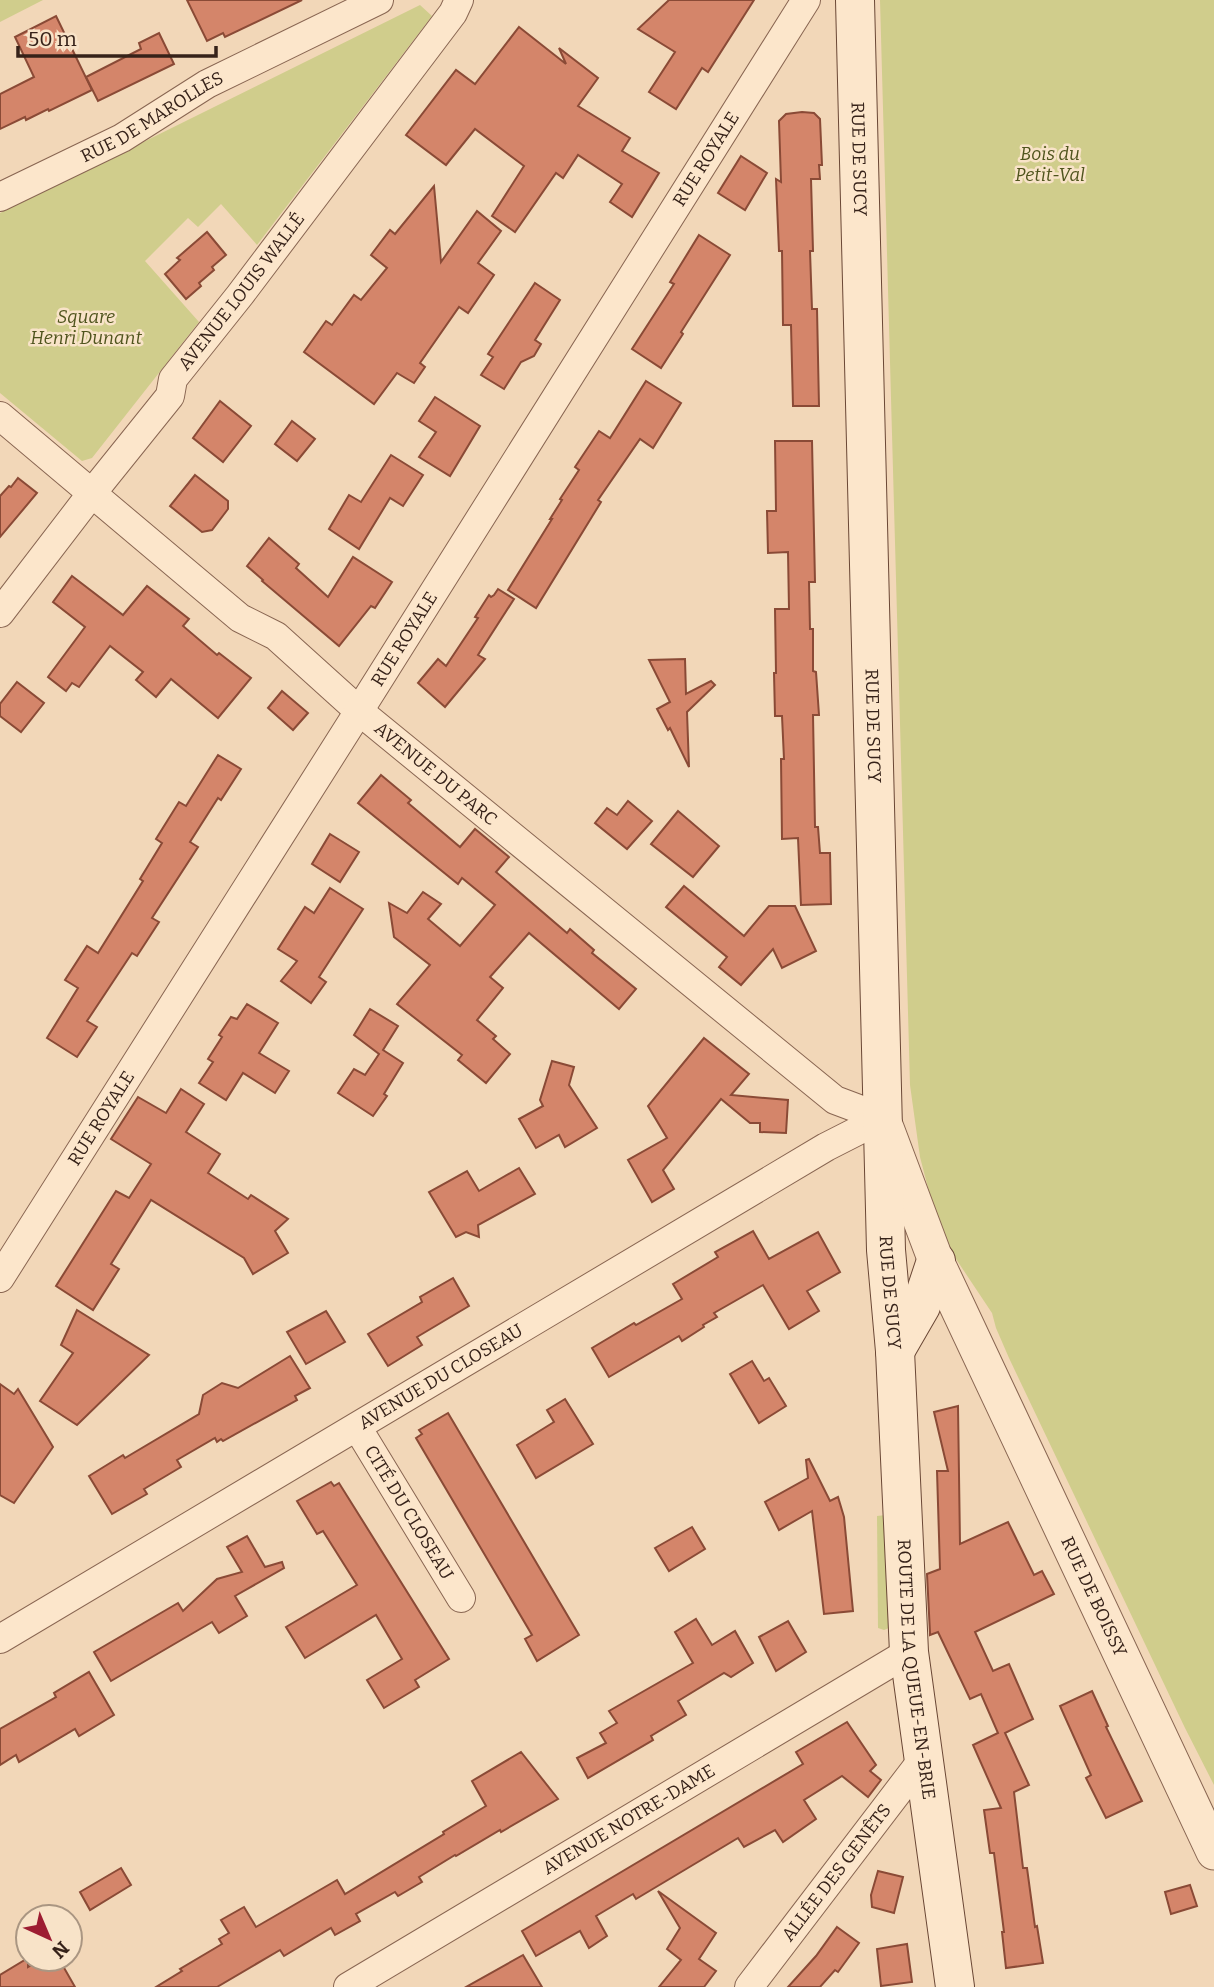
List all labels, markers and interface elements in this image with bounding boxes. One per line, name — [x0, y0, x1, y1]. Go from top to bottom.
scale bar — [18, 14, 215, 58]
text: 50 m — [28, 26, 77, 52]
street label: RUE DE MAROLLES — [77, 67, 227, 167]
street label: RUE DE SUCY — [847, 101, 871, 217]
street label: RUE ROYALE — [668, 108, 744, 210]
park label: Bois du Petit-Val — [1015, 143, 1085, 186]
street label: AVENUE LOUIS WALLÉ — [173, 208, 309, 375]
park label: Square Henri Dunant — [30, 306, 142, 349]
street label: RUE ROYALE — [366, 588, 442, 690]
street label: RUE DE SUCY — [861, 668, 885, 784]
street label: AVENUE DU PARC — [370, 717, 502, 830]
street label: RUE ROYALE — [63, 1067, 139, 1170]
street label: RUE DE SUCY — [875, 1235, 906, 1351]
street label: AVENUE DU CLOSEAU — [355, 1319, 527, 1434]
street label: CITÉ DU CLOSEAU — [360, 1441, 458, 1584]
street label: RUE DE BOISSY — [1056, 1533, 1132, 1661]
street label: ROUTE DE LA QUEUE-EN-BRIE — [893, 1538, 940, 1801]
street label: AVENUE NOTRE-DAME — [539, 1759, 719, 1879]
street label: ALLÉE DES GENÊTS — [777, 1800, 896, 1945]
north arrow — [14, 1903, 84, 1973]
text: N — [47, 1937, 74, 1963]

